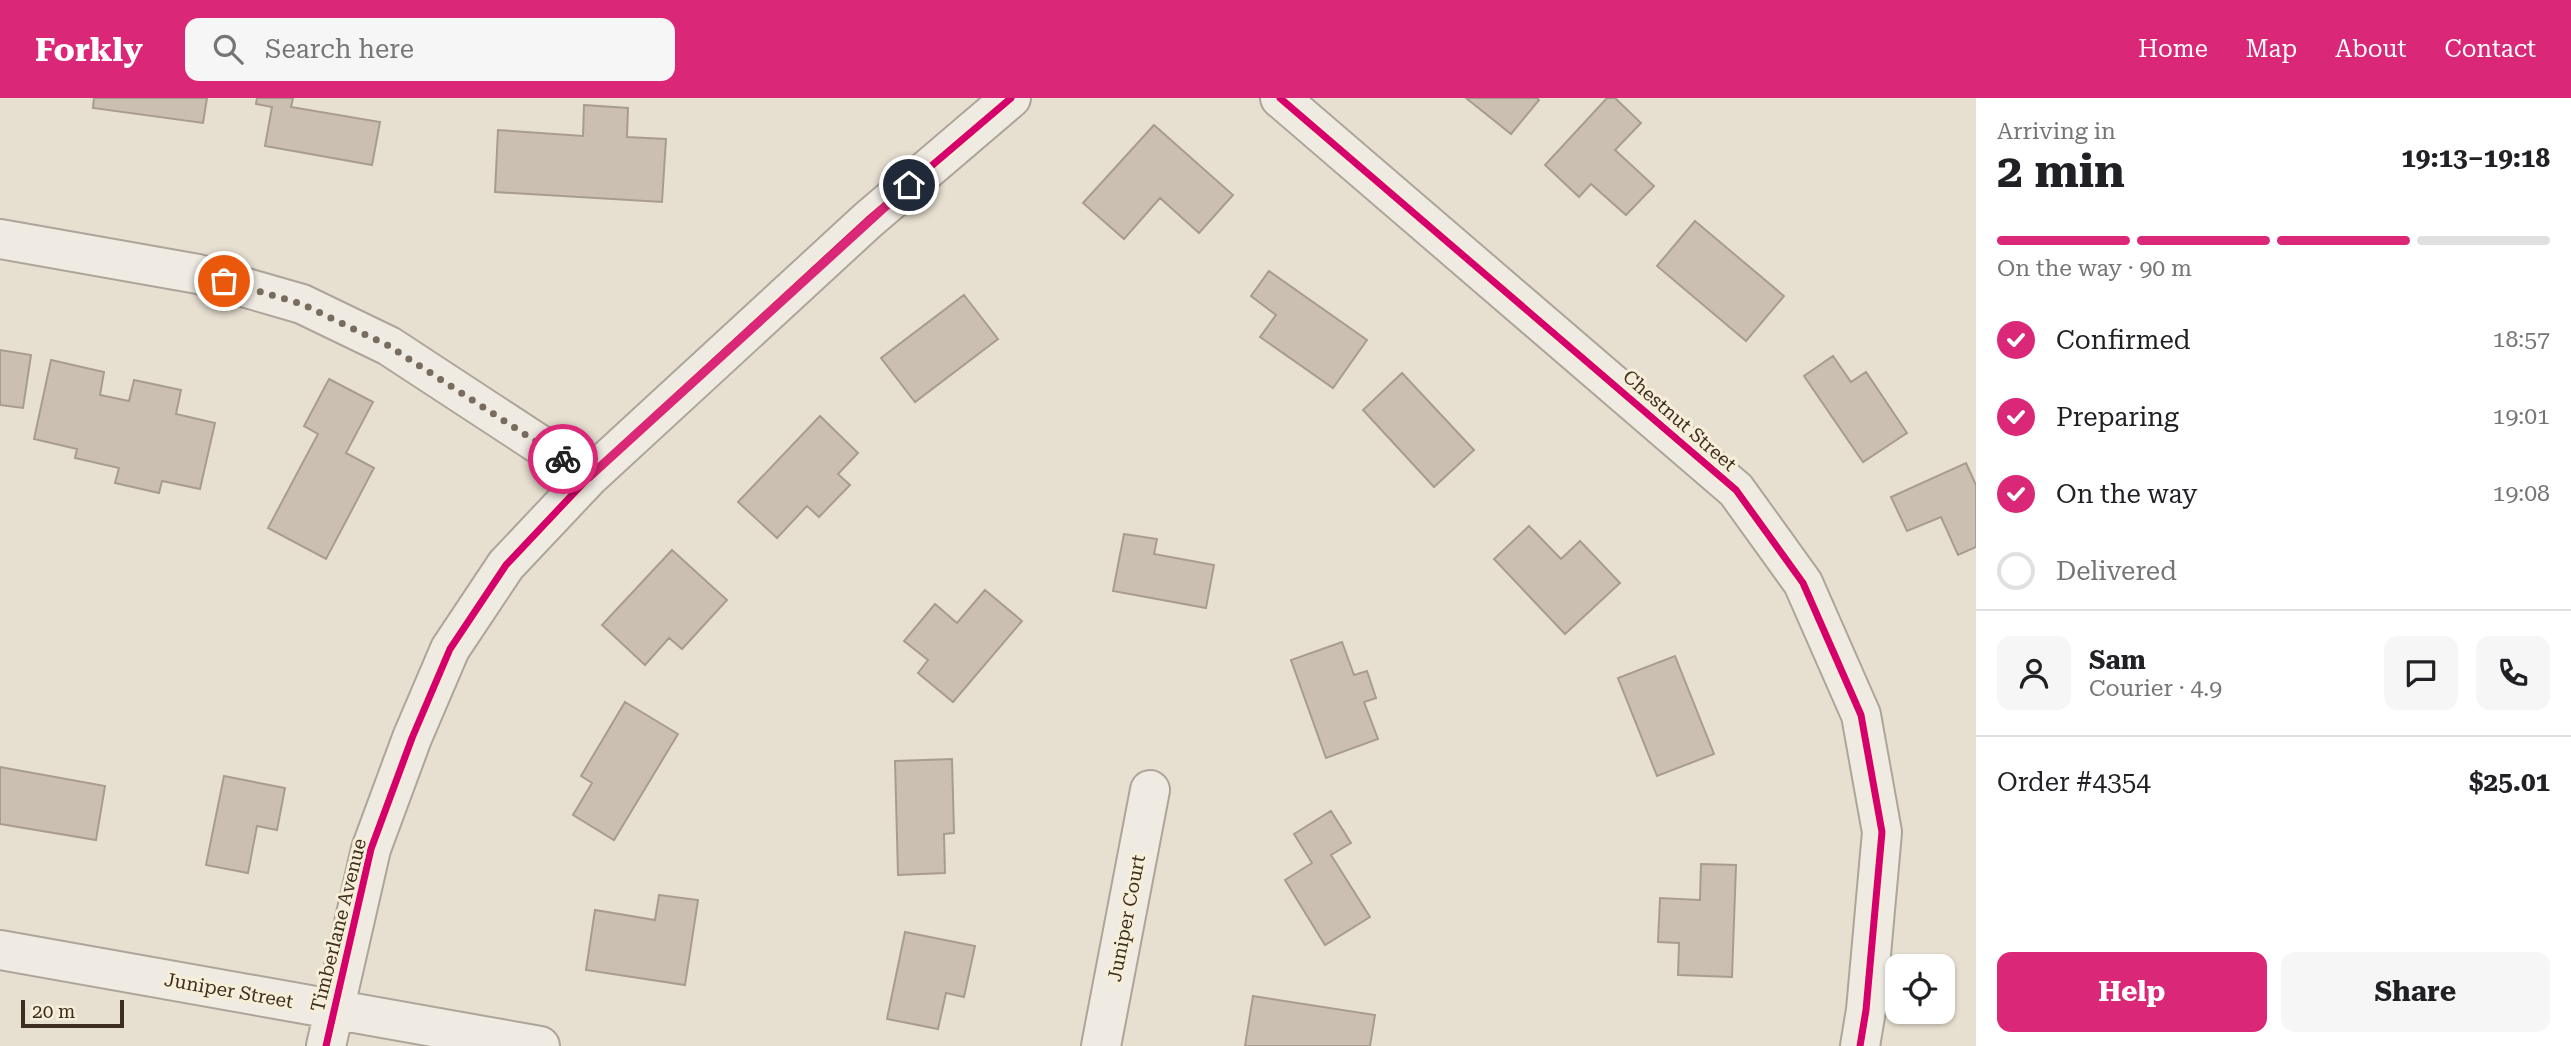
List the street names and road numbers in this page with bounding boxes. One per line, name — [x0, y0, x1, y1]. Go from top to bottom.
street label: Chestnut Street — [1618, 365, 1741, 476]
street label: Timberlane Avenue — [306, 836, 371, 1014]
street label: Juniper Court — [1103, 853, 1150, 983]
street label: Juniper Street — [163, 968, 295, 1013]

